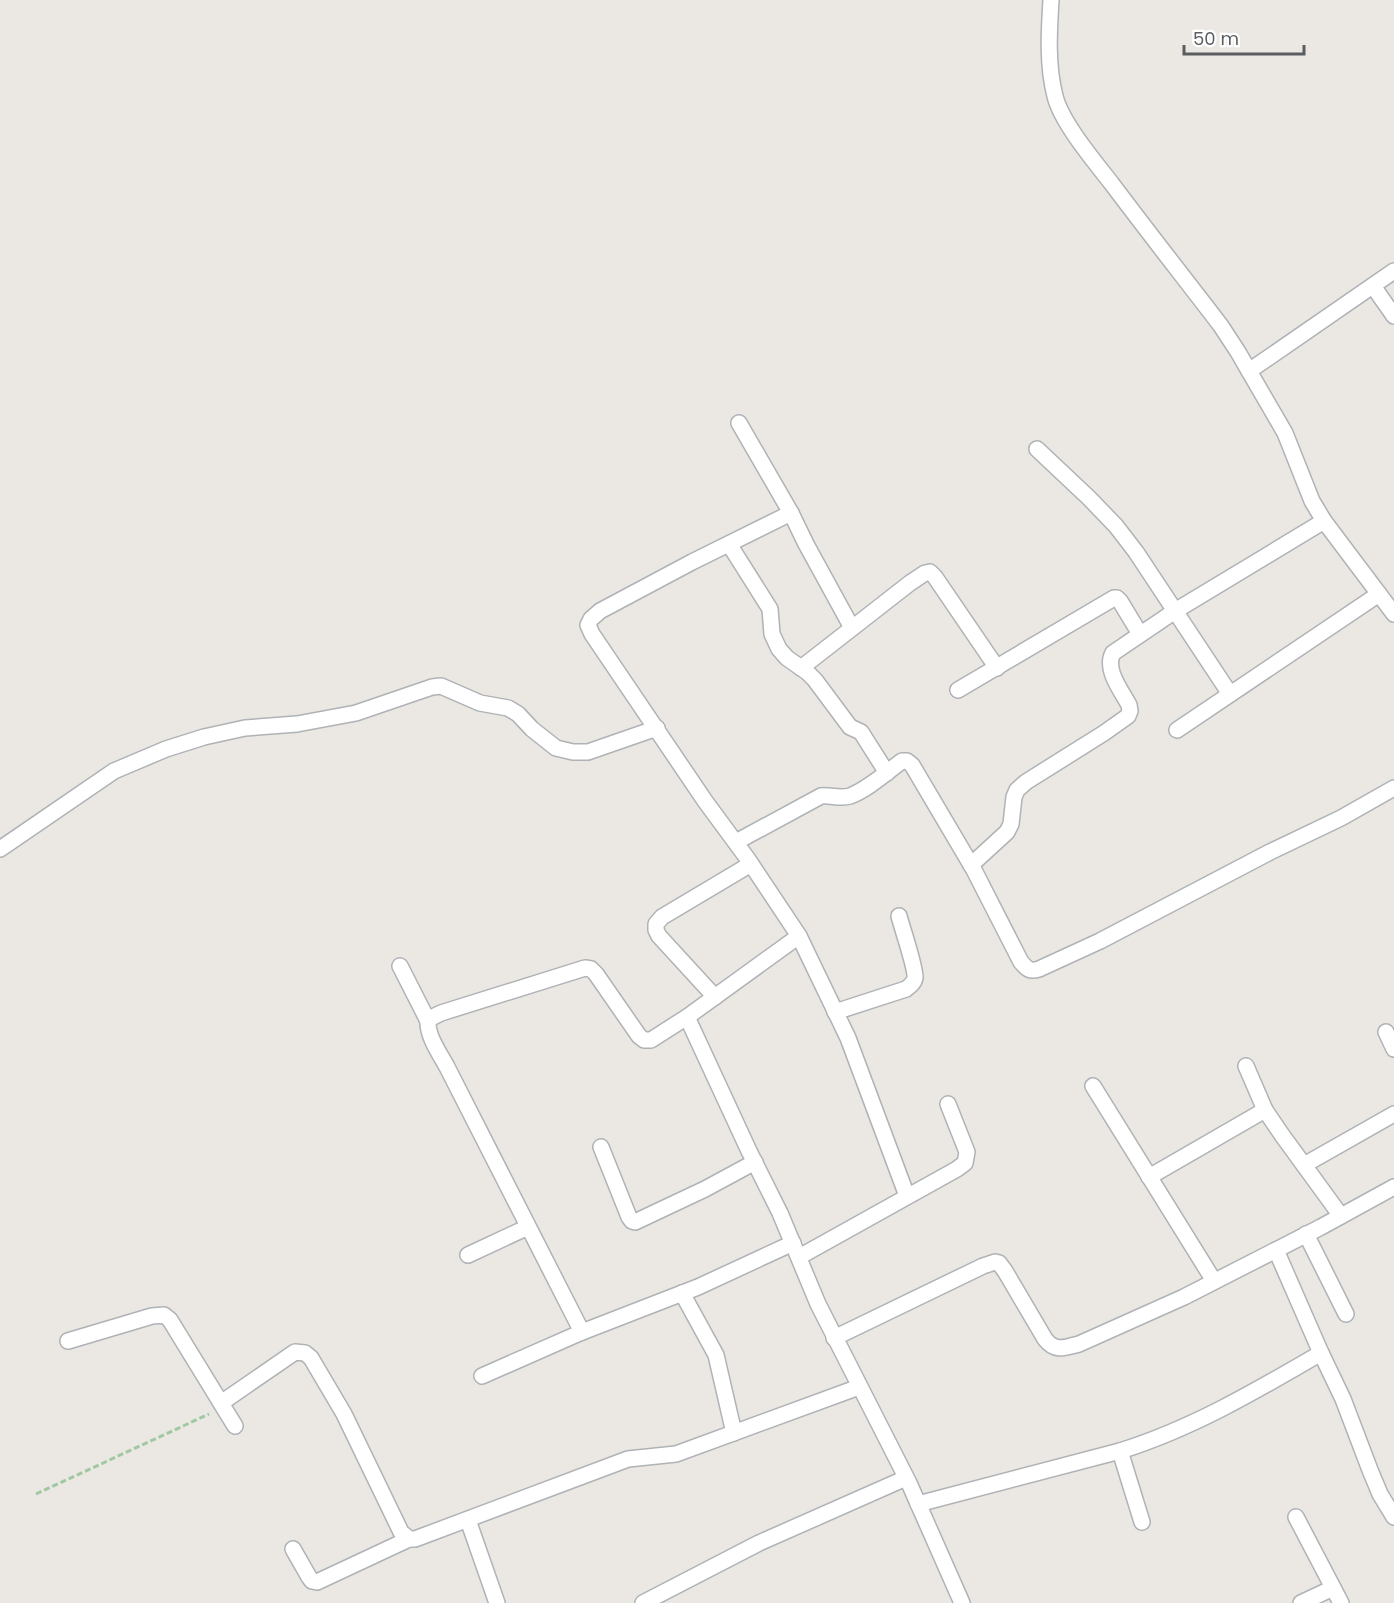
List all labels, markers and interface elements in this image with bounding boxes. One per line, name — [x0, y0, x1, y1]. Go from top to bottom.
scale bar — [1184, 18, 1304, 56]
text: 50 m — [1193, 26, 1239, 51]

